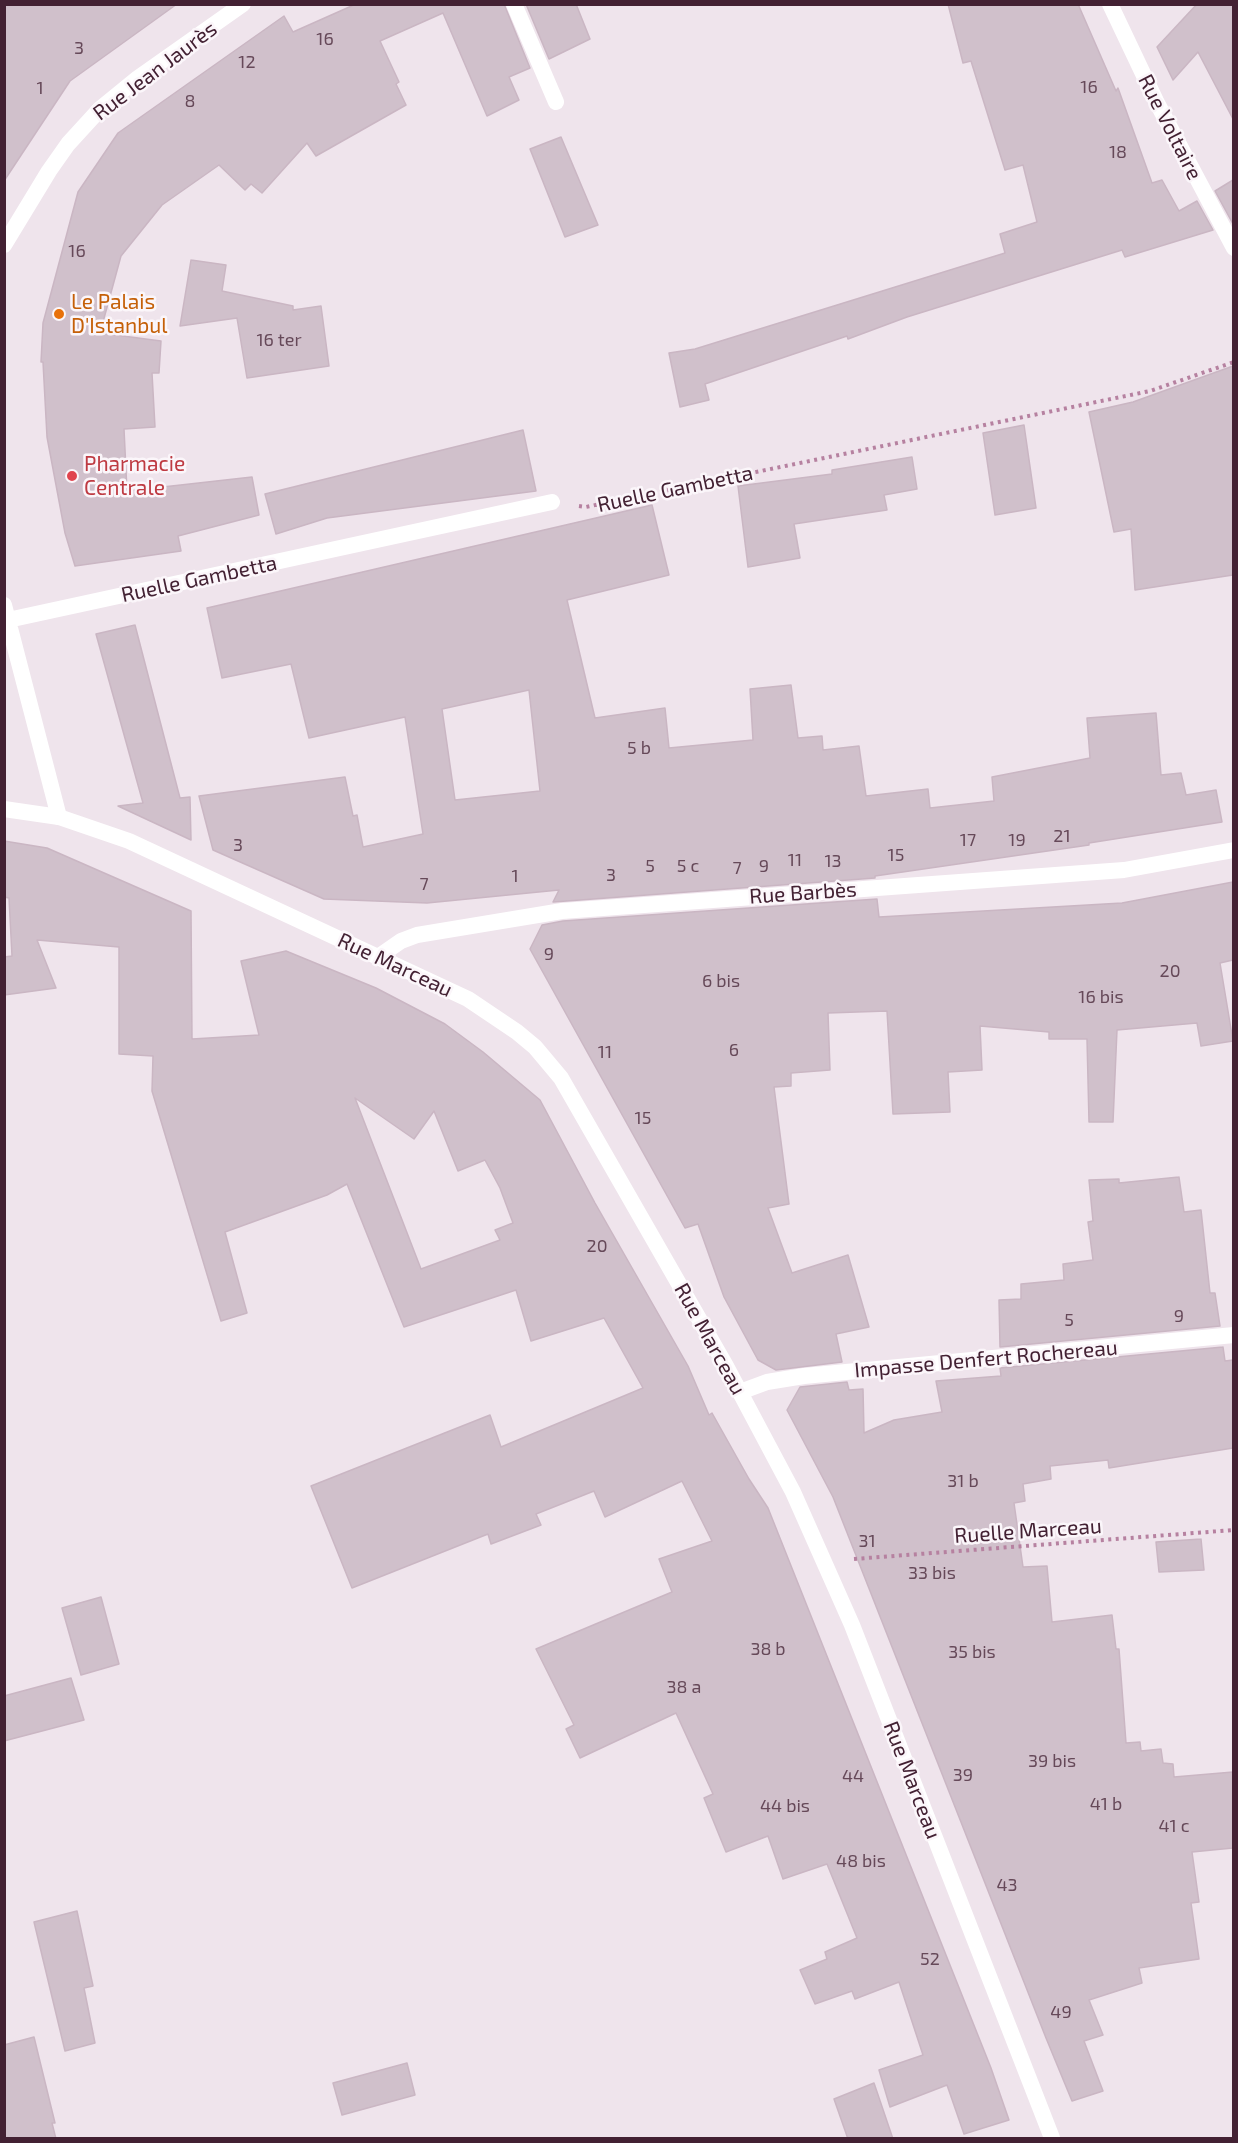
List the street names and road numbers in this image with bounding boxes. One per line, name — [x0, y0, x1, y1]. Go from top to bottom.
street label: Rue Jean Jaurès — [88, 16, 222, 126]
street label: Rue Voltaire — [1133, 70, 1207, 184]
street label: Ruelle Gambetta — [595, 460, 755, 518]
street label: Ruelle Gambetta — [119, 550, 279, 608]
street label: Rue Barbès — [748, 877, 858, 909]
street label: Rue Marceau — [334, 927, 456, 1003]
street label: Rue Marceau — [669, 1279, 751, 1399]
street label: Impasse Denfert Rochereau — [853, 1335, 1119, 1383]
street label: Ruelle Marceau — [953, 1513, 1103, 1549]
street label: Rue Marceau — [878, 1718, 946, 1842]

